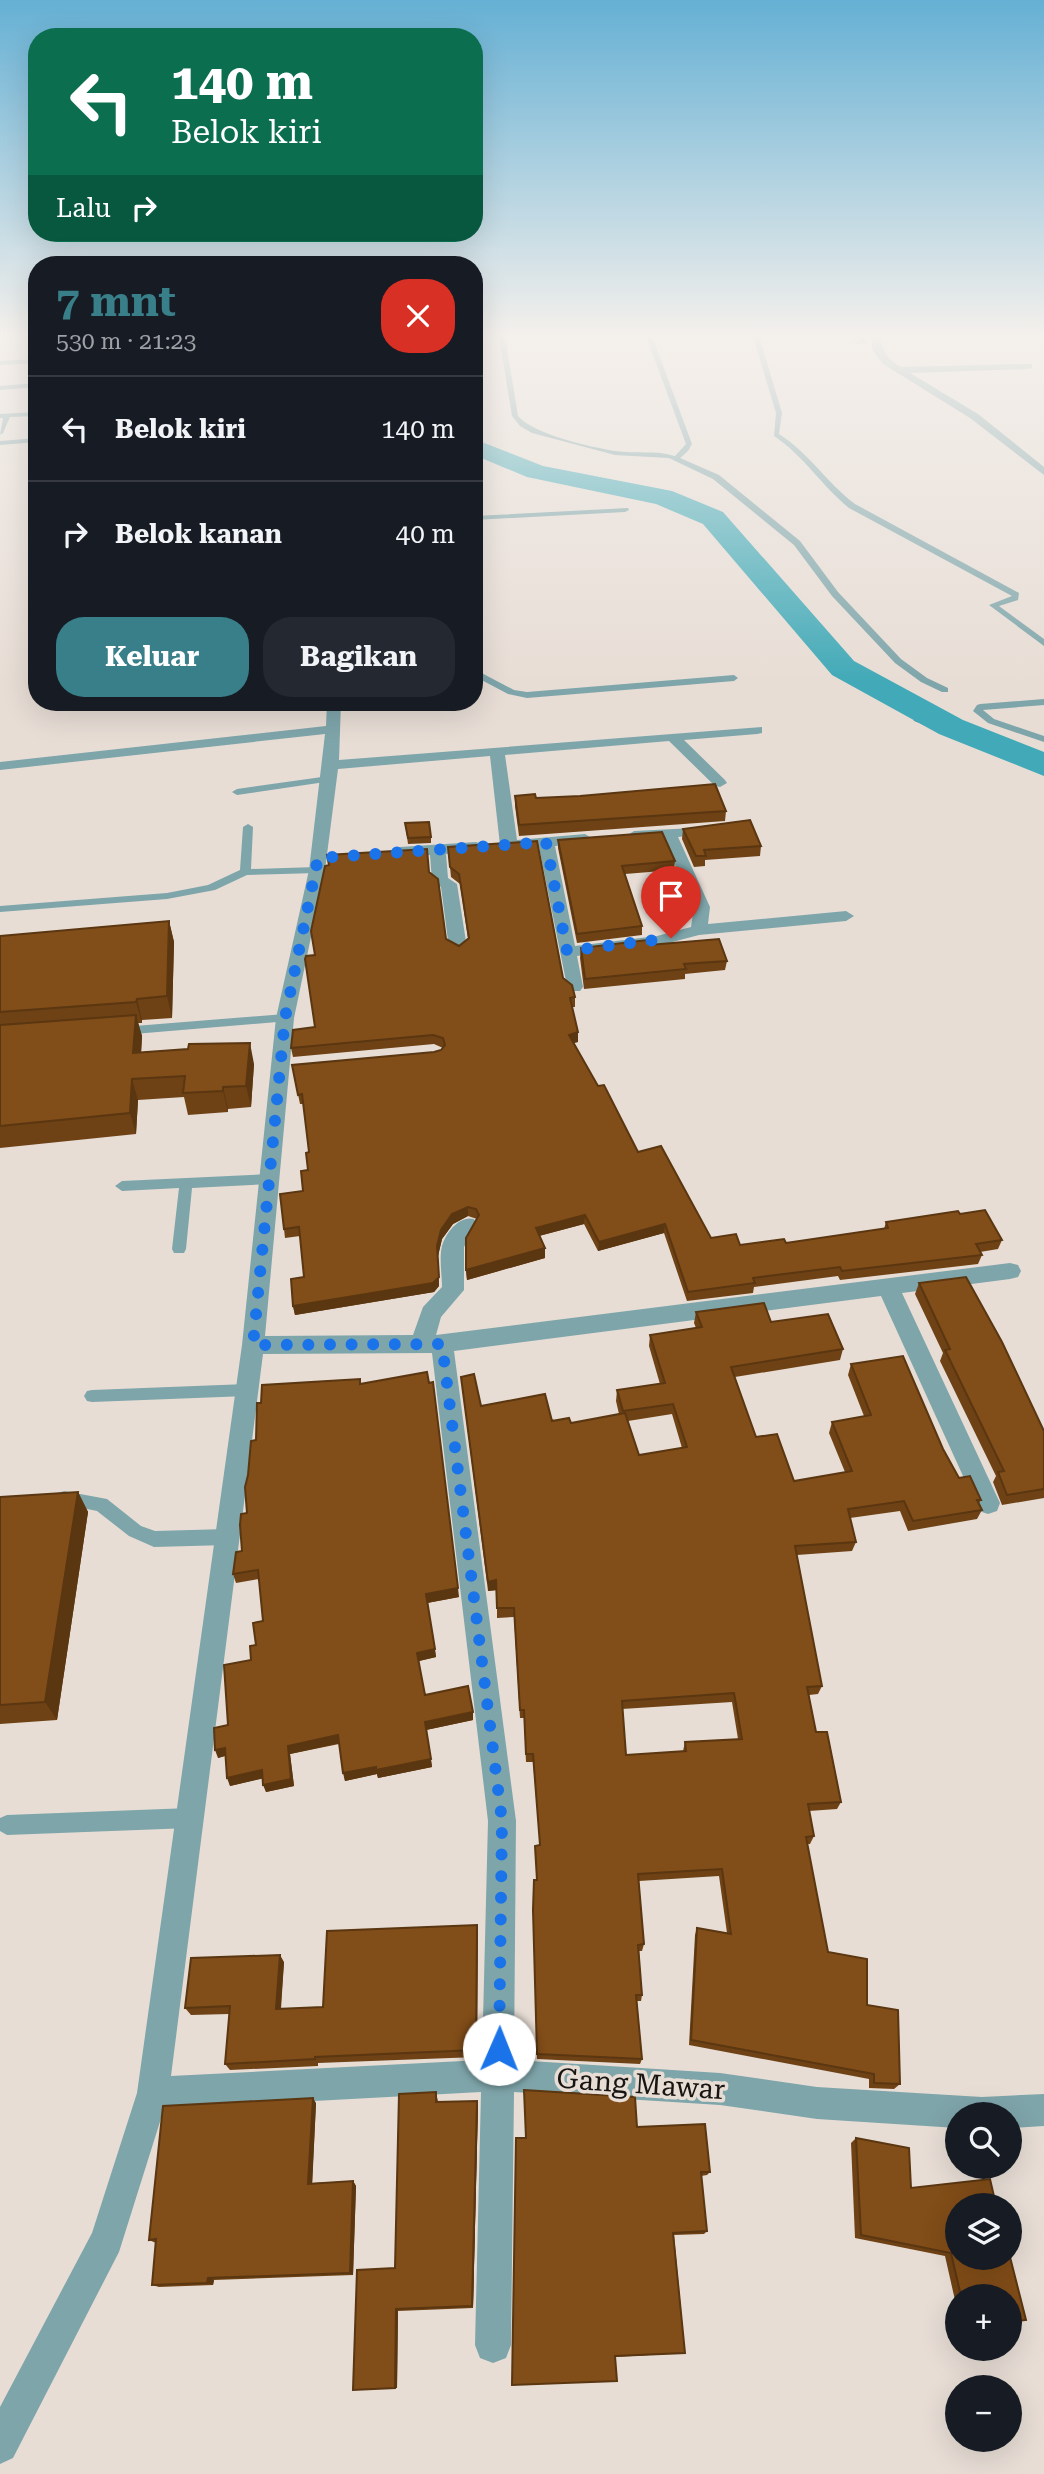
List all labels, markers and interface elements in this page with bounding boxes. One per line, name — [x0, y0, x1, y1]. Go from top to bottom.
text: 140 m — [171, 54, 313, 111]
icon: left — [56, 56, 147, 147]
text: Belok kiri — [171, 113, 322, 151]
icon: right — [125, 189, 163, 227]
text: Lalu — [56, 193, 111, 223]
text: 7 mnt — [56, 277, 176, 326]
button: close — [381, 279, 455, 353]
text: 530 m · 21:23 — [56, 328, 196, 355]
icon: left — [56, 410, 94, 448]
text: Belok kiri — [115, 414, 246, 444]
text: 140 m — [381, 414, 455, 444]
icon: right — [56, 515, 94, 553]
text: Belok kanan — [115, 519, 282, 549]
text: 40 m — [396, 519, 455, 549]
button: Keluar — [56, 617, 249, 697]
button: Bagikan — [263, 617, 455, 697]
pin — [641, 866, 701, 938]
icon: arrive — [652, 877, 690, 915]
position arrow — [462, 2012, 536, 2086]
street label: Gang Mawar — [556, 2062, 726, 2106]
map controls — [945, 2102, 1022, 2452]
button: search — [945, 2102, 1022, 2179]
button: layers — [945, 2193, 1022, 2270]
button: + — [945, 2284, 1022, 2361]
button: − — [945, 2375, 1022, 2452]

